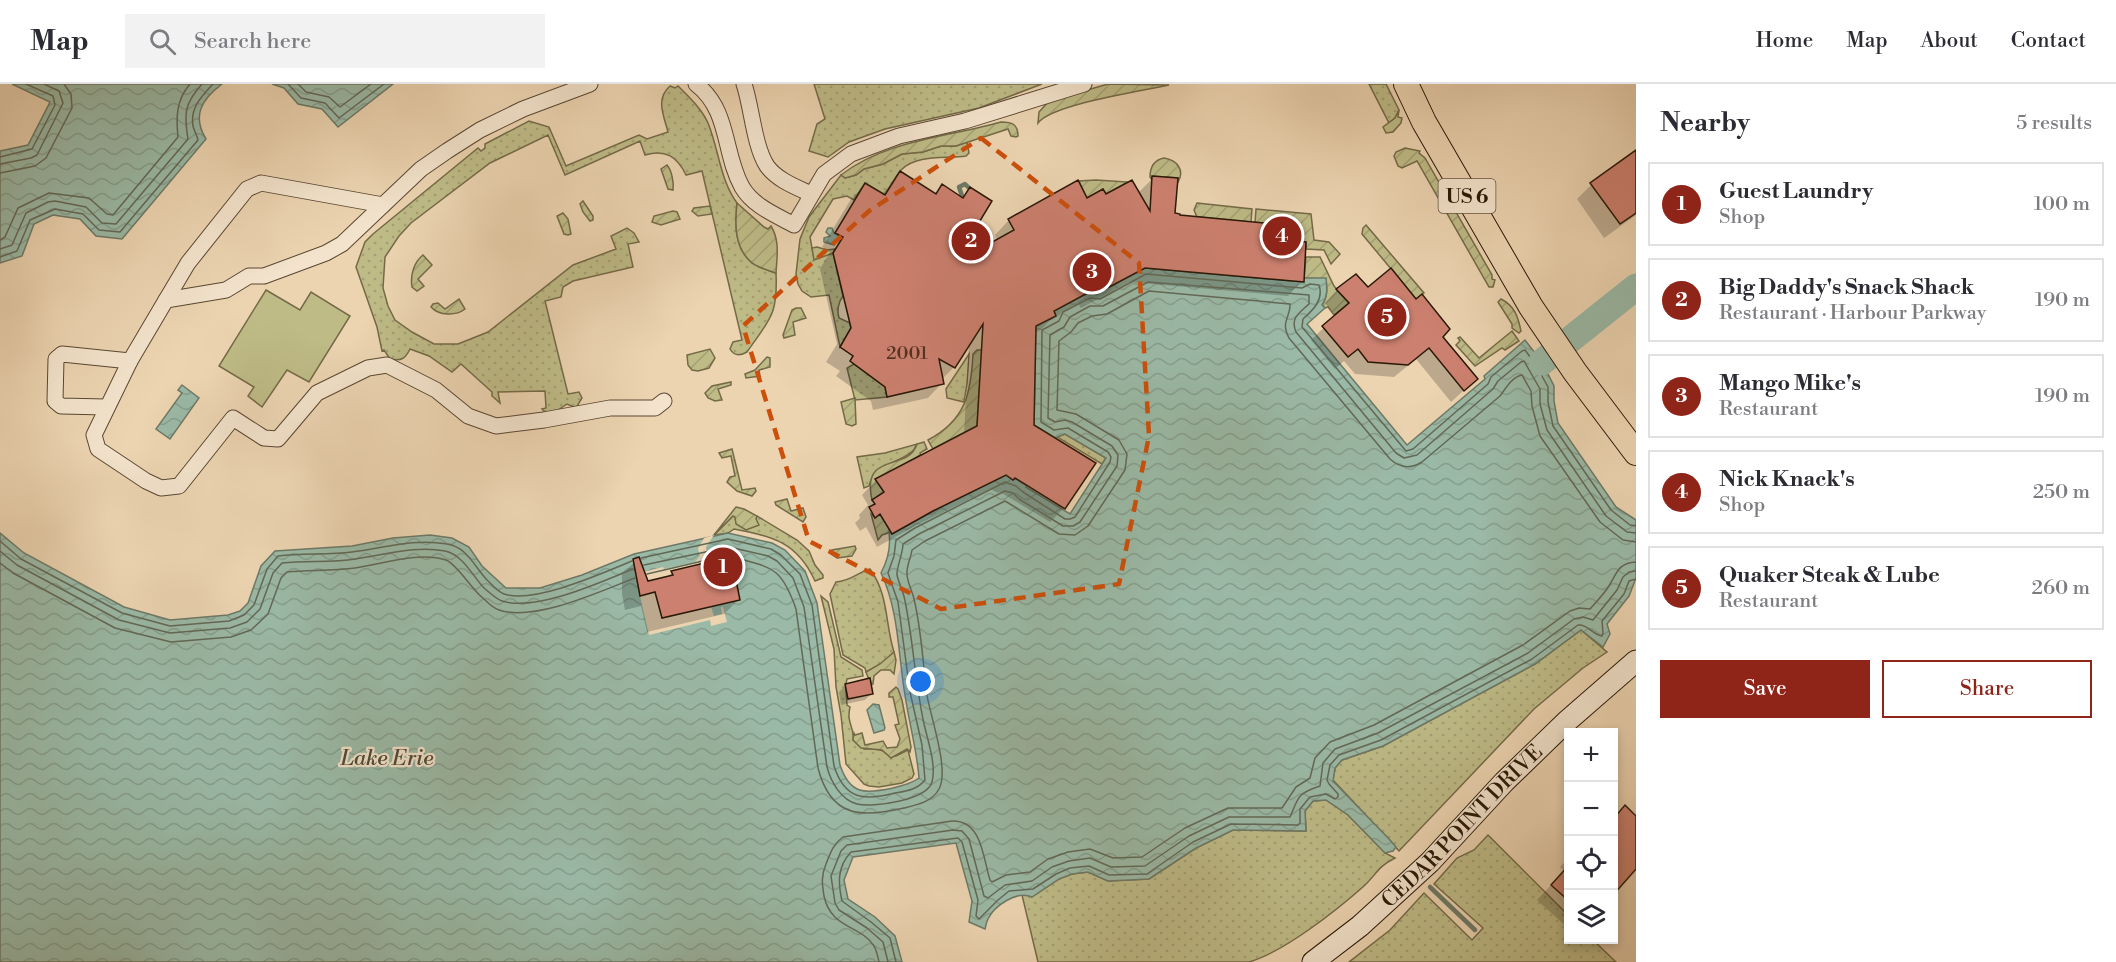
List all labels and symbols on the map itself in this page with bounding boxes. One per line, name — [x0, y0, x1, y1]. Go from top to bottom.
road number: US 6 — [1438, 179, 1496, 213]
pin: 4 — [1262, 214, 1302, 258]
pin: 2 — [952, 218, 990, 264]
pin: 3 — [1072, 250, 1112, 294]
pin: 5 — [1368, 294, 1406, 340]
house number: 2001 — [886, 342, 928, 365]
pin: 1 — [704, 544, 742, 590]
your location — [906, 667, 935, 696]
street label: CEDAR POINT DRIVE — [1376, 740, 1549, 914]
water label: Lake Erie — [340, 745, 433, 772]

